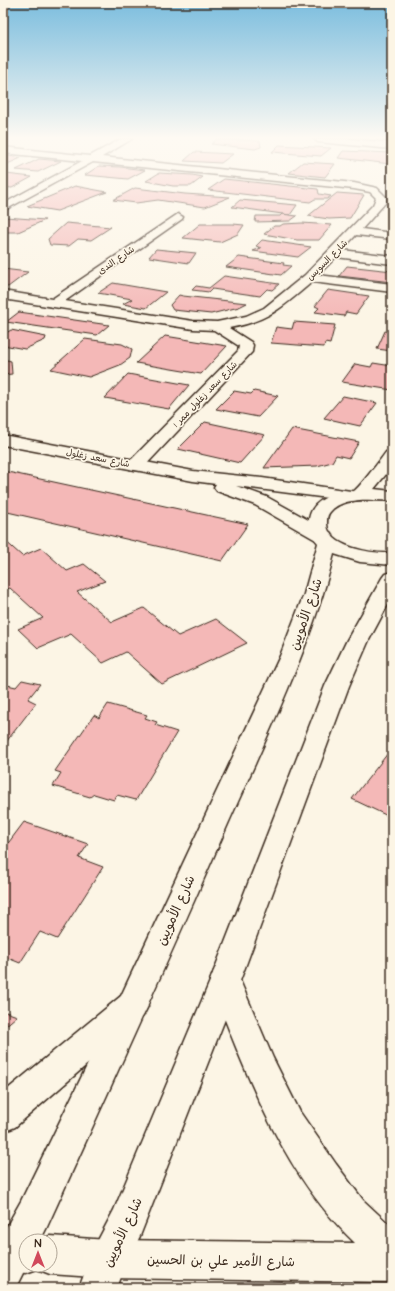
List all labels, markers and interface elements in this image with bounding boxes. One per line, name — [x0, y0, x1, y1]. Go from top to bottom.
street label: شارع السويس — [304, 237, 351, 284]
street label: شارع الندى — [95, 243, 137, 278]
street label: شارع سعد زغلول ممر 1 — [170, 358, 240, 430]
street label: شارع سعد زغلول — [65, 446, 131, 471]
street label: شارع الأمويين — [285, 576, 327, 653]
street label: شارع الأمويين — [152, 873, 199, 948]
street label: شارع الأمويين — [99, 1195, 147, 1270]
north arrow — [18, 1233, 58, 1273]
text: N — [35, 1236, 42, 1251]
street label: شارع الأمير علي بن الحسين — [147, 1251, 295, 1273]

